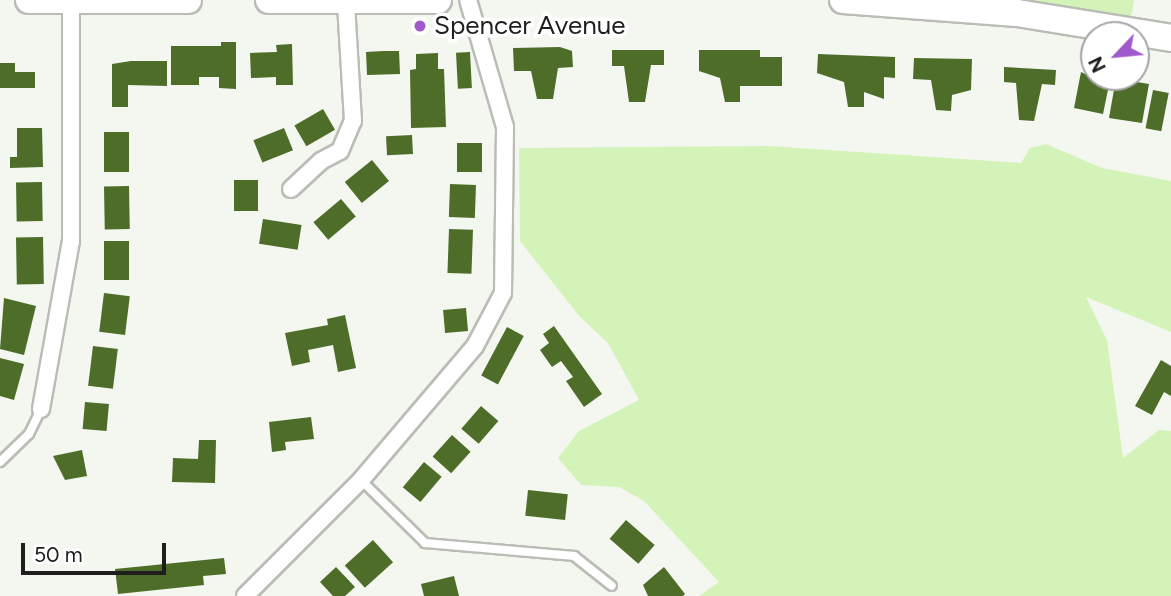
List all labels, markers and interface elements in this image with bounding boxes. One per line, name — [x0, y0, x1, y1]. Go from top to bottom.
place label: Spencer Avenue — [434, 10, 625, 42]
marker: Spencer Avenue — [412, 18, 428, 34]
north arrow — [1080, 21, 1150, 91]
text: N — [1084, 53, 1111, 76]
scale bar — [24, 530, 170, 574]
text: 50 m — [34, 542, 83, 567]

